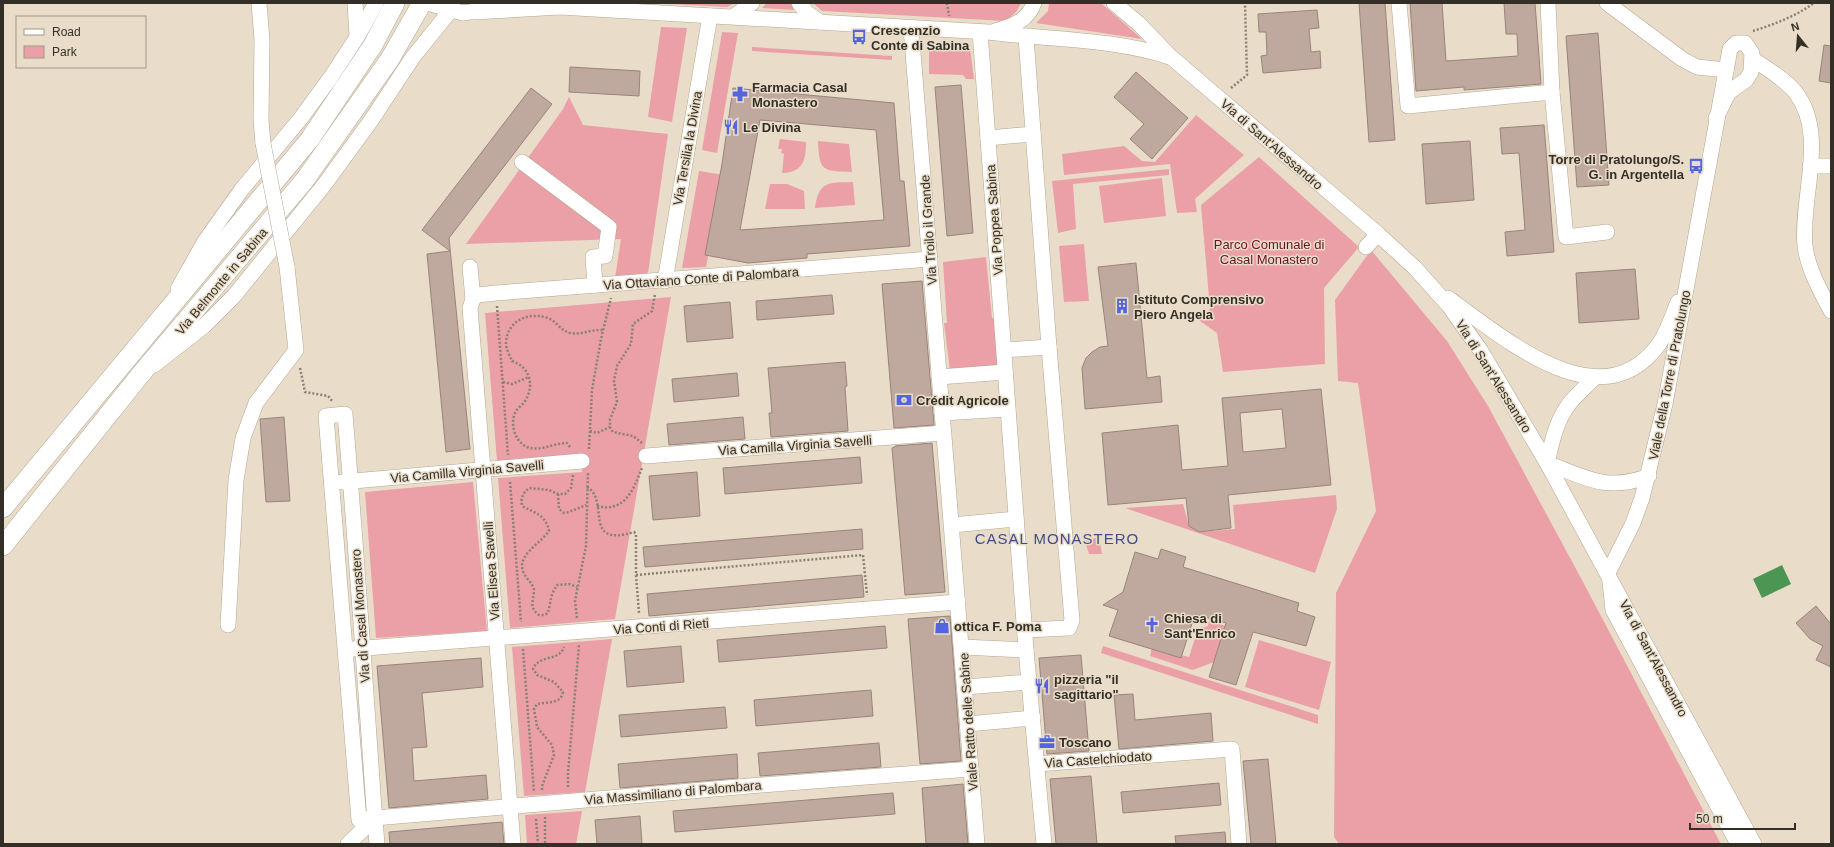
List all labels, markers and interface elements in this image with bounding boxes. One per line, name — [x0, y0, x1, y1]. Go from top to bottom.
legend — [16, 16, 146, 68]
north arrow — [1778, 16, 1818, 56]
text: N — [1790, 20, 1801, 33]
place label: Crescenzio Conte di Sabina — [871, 23, 970, 53]
text: Road — [52, 25, 81, 39]
bus stop icon: Crescenzio Conte di Sabina — [850, 28, 868, 46]
text: Park — [52, 45, 78, 59]
place label: Farmacia Casal Monastero — [752, 80, 847, 110]
pharmacy icon: Farmacia Casal Monastero — [731, 85, 749, 103]
street label: Via Tersilia la Divina — [670, 89, 705, 206]
street label: Via di Sant'Alessandro — [1218, 96, 1326, 193]
restaurant icon: Le Divina — [722, 118, 740, 136]
place label: Le Divina — [743, 120, 802, 135]
place label: Torre di Pratolungo/S. G. in Argentella — [1548, 152, 1685, 182]
bus stop icon: Torre di Pratolungo/S. G. in Argentella — [1687, 157, 1705, 175]
street label: Via Poppea Sabina — [983, 163, 1006, 276]
street label: Via Troilo il Grande — [917, 174, 940, 286]
street label: Via Belmonte in Sabina — [172, 224, 271, 338]
park label: Parco Comunale di Casal Monastero — [1214, 237, 1324, 267]
street label: Via Ottaviano Conte di Palombara — [603, 264, 800, 293]
street label: Viale della Torre di Pratolungo — [1646, 289, 1693, 461]
place label: Istituto Comprensivo Piero Angela — [1134, 292, 1264, 322]
building icon: Istituto Comprensivo Piero Angela — [1113, 297, 1131, 315]
street label: Via di Sant'Alessandro — [1453, 317, 1534, 435]
bank icon: Crédit Agricole — [895, 391, 913, 409]
place label: Crédit Agricole — [916, 393, 1009, 408]
street label: Via Camilla Virginia Savelli — [718, 433, 873, 458]
street label: Via Camilla Virginia Savelli — [390, 457, 545, 486]
street label: Via Elisea Savelli — [481, 521, 502, 621]
district label: CASAL MONASTERO — [975, 530, 1139, 547]
street label: Via di Casal Monastero — [348, 549, 373, 683]
street label: Via di Sant'Alessandro — [1616, 597, 1691, 719]
place label: Chiesa di Sant'Enrico — [1164, 611, 1236, 641]
street label: Via Conti di Rieti — [613, 616, 709, 637]
church icon: Chiesa di Sant'Enrico — [1143, 616, 1161, 634]
shop icon: ottica F. Poma — [933, 617, 951, 635]
place label: ottica F. Poma — [954, 619, 1042, 634]
street label: Viale Ratto delle Sabine — [956, 652, 981, 792]
place label: pizzeria "il sagittario" — [1054, 672, 1119, 702]
restaurant icon: pizzeria "il sagittario" — [1033, 677, 1051, 695]
office icon: Toscano — [1038, 733, 1056, 751]
place label: Toscano — [1059, 735, 1112, 750]
street label: Via Castelchiodato — [1044, 748, 1153, 771]
street label: Via Massimiliano di Palombara — [584, 777, 763, 808]
scale bar — [1690, 805, 1795, 831]
text: 50 m — [1696, 812, 1723, 826]

